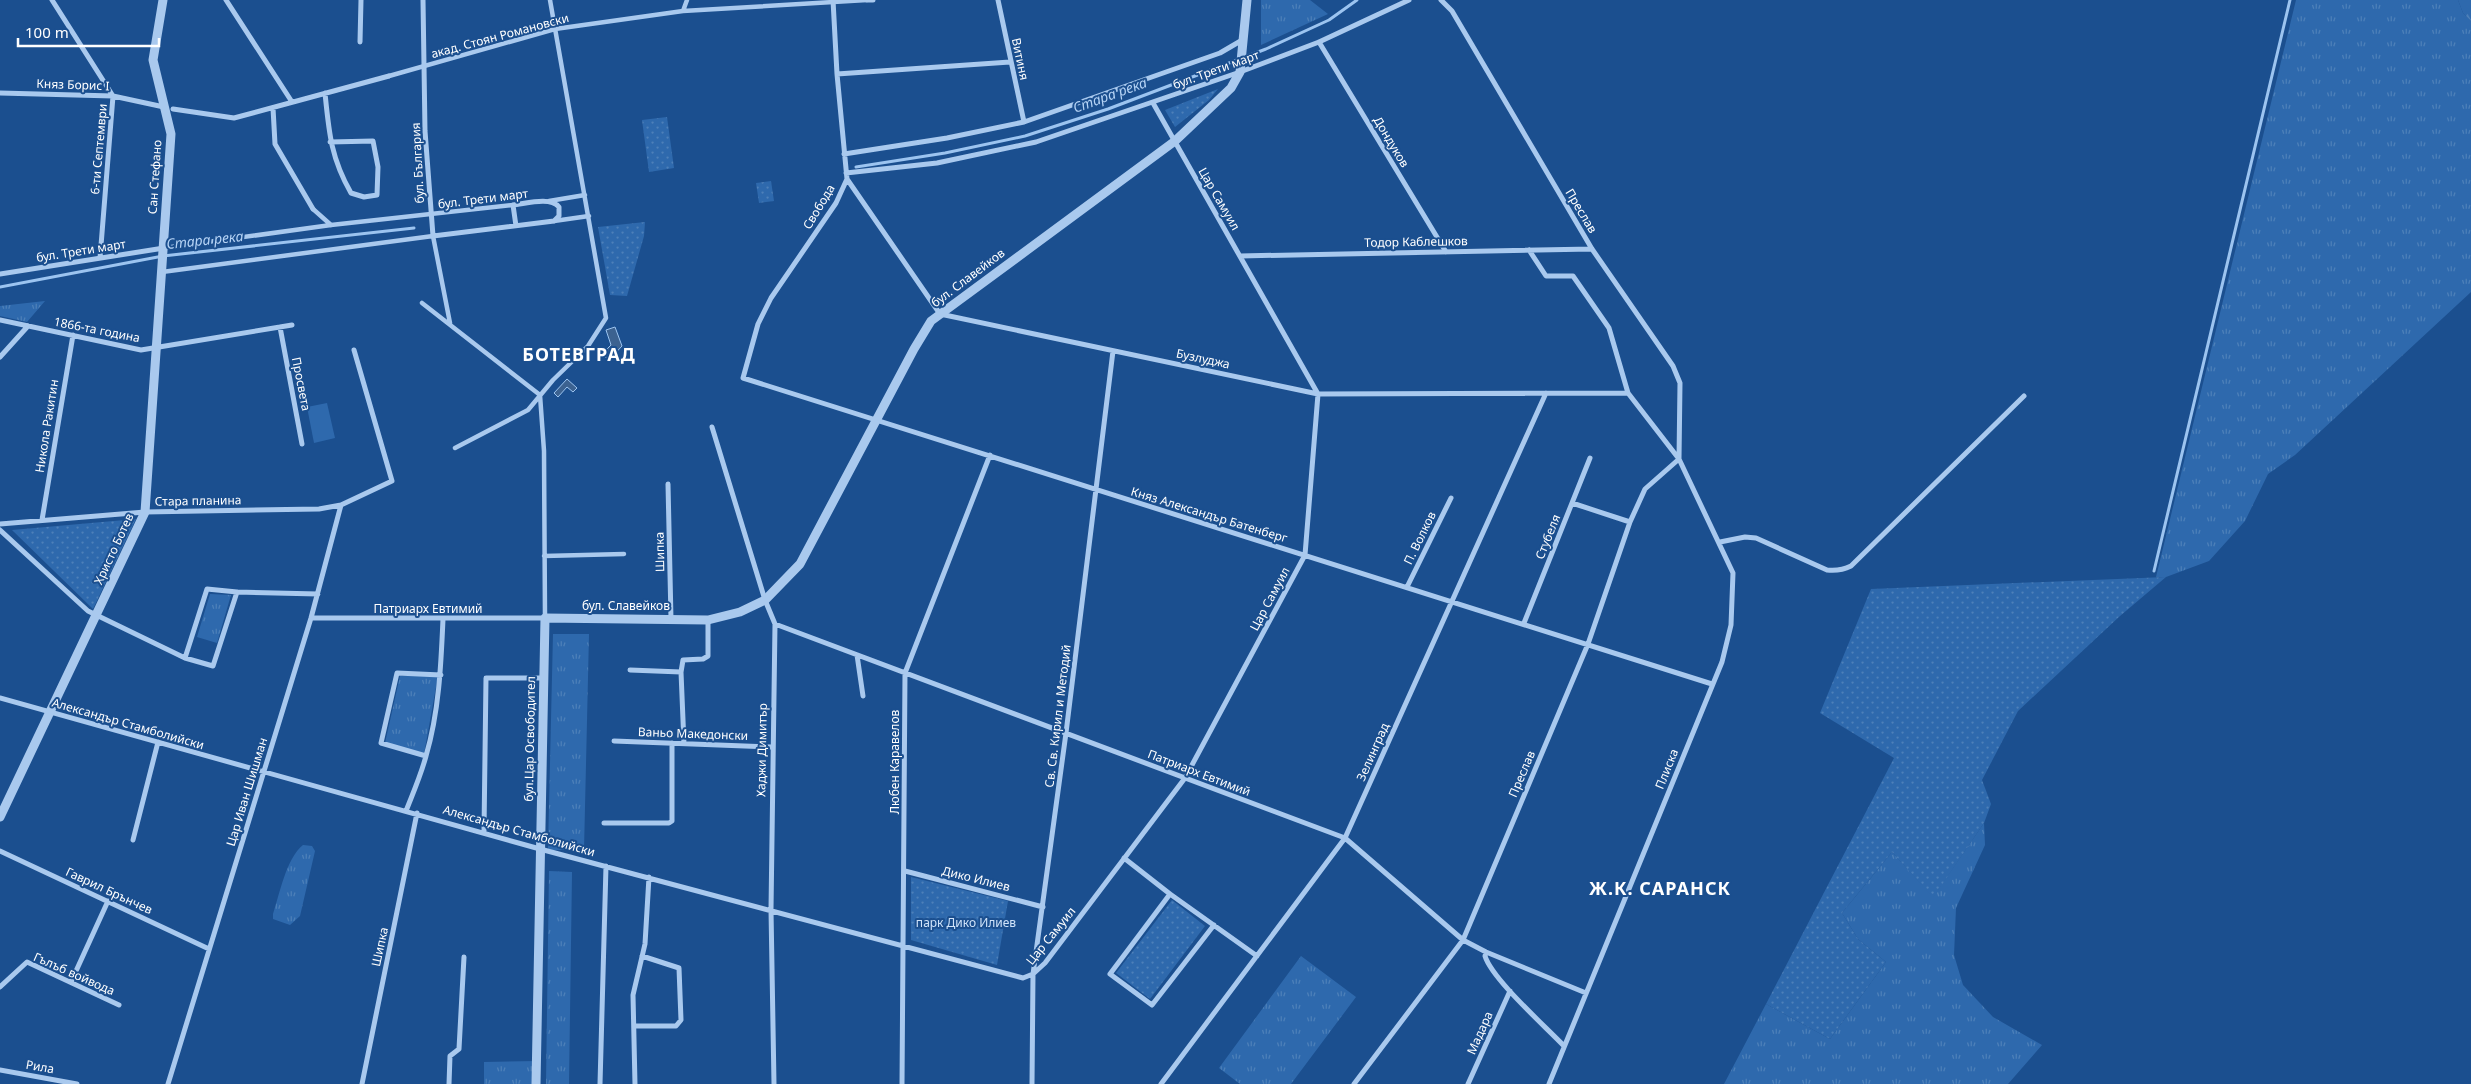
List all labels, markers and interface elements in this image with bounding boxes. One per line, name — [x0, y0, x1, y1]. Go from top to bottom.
street label: акад. Стоян Романовски — [429, 9, 571, 62]
scale bar — [18, 15, 159, 47]
text: 100 m — [25, 22, 69, 42]
street label: Витиня — [1008, 36, 1033, 81]
street label: бул. Трети март — [1170, 46, 1262, 93]
water label: Стара река — [1070, 72, 1149, 117]
street label: Княз Борис I — [36, 75, 110, 94]
street label: 6-ти Септември — [86, 103, 111, 195]
street label: Дондуков — [1370, 113, 1413, 171]
street label: бул. България — [407, 122, 428, 204]
street label: Сан Стефано — [143, 139, 166, 215]
street label: Цар Самуил — [1195, 164, 1244, 233]
street label: Свобода — [798, 181, 839, 232]
street label: бул. Трети март — [437, 184, 529, 212]
street label: Преслав — [1561, 185, 1601, 236]
water label: Стара река — [165, 226, 244, 253]
street label: Тодор Каблешков — [1364, 232, 1468, 251]
street label: бул. Трети март — [35, 235, 127, 266]
street label: бул. Славейков — [927, 244, 1008, 311]
street label: 1866-та година — [53, 313, 142, 346]
district label: БОТЕВГРАД — [522, 342, 636, 366]
street label: Бузлуджа — [1175, 345, 1232, 373]
street label: Просвета — [288, 355, 315, 412]
street label: Никола Ракитин — [31, 378, 62, 474]
street label: Княз Александър Батенберг — [1129, 483, 1290, 546]
street label: Стара планина — [154, 491, 242, 510]
street label: П. Волков — [1399, 508, 1440, 567]
street label: Христо Ботев — [90, 510, 138, 587]
street label: Стубеля — [1531, 512, 1564, 562]
street label: Шипка — [651, 532, 668, 572]
street label: Цар Самуил — [1246, 564, 1294, 634]
street label: бул. Славейков — [582, 597, 670, 614]
street label: Патриарх Евтимий — [373, 600, 483, 617]
street label: Св. Св. Кирил и Методий — [1040, 643, 1075, 788]
street label: бул.Цар Освободител — [520, 676, 539, 802]
street label: Александър Стамболийски — [50, 694, 206, 753]
street label: Хаджи Димитър — [752, 703, 771, 797]
street label: Любен Каравелов — [886, 709, 903, 814]
street label: Зелинград — [1352, 719, 1393, 784]
street label: Ваньо Македонски — [638, 723, 748, 744]
street label: Цар Иван Шишман — [222, 735, 271, 848]
street label: Патриарх Евтимий — [1145, 745, 1253, 800]
street label: Плиска — [1651, 746, 1682, 791]
street label: Преслав — [1504, 748, 1539, 800]
street label: Александър Стамболийски — [441, 801, 597, 860]
street label: Дико Илиев — [940, 862, 1012, 895]
street label: Гаврил Брънчев — [63, 863, 156, 918]
district label: Ж.К. САРАНСК — [1589, 876, 1731, 900]
street label: Цар Самуил — [1022, 903, 1079, 968]
park label: парк Дико Илиев — [916, 914, 1016, 931]
street label: Шипка — [367, 926, 392, 968]
street label: Гълъб войвода — [31, 948, 118, 999]
street label: Мадара — [1463, 1009, 1497, 1057]
street label: Рила — [25, 1056, 56, 1077]

